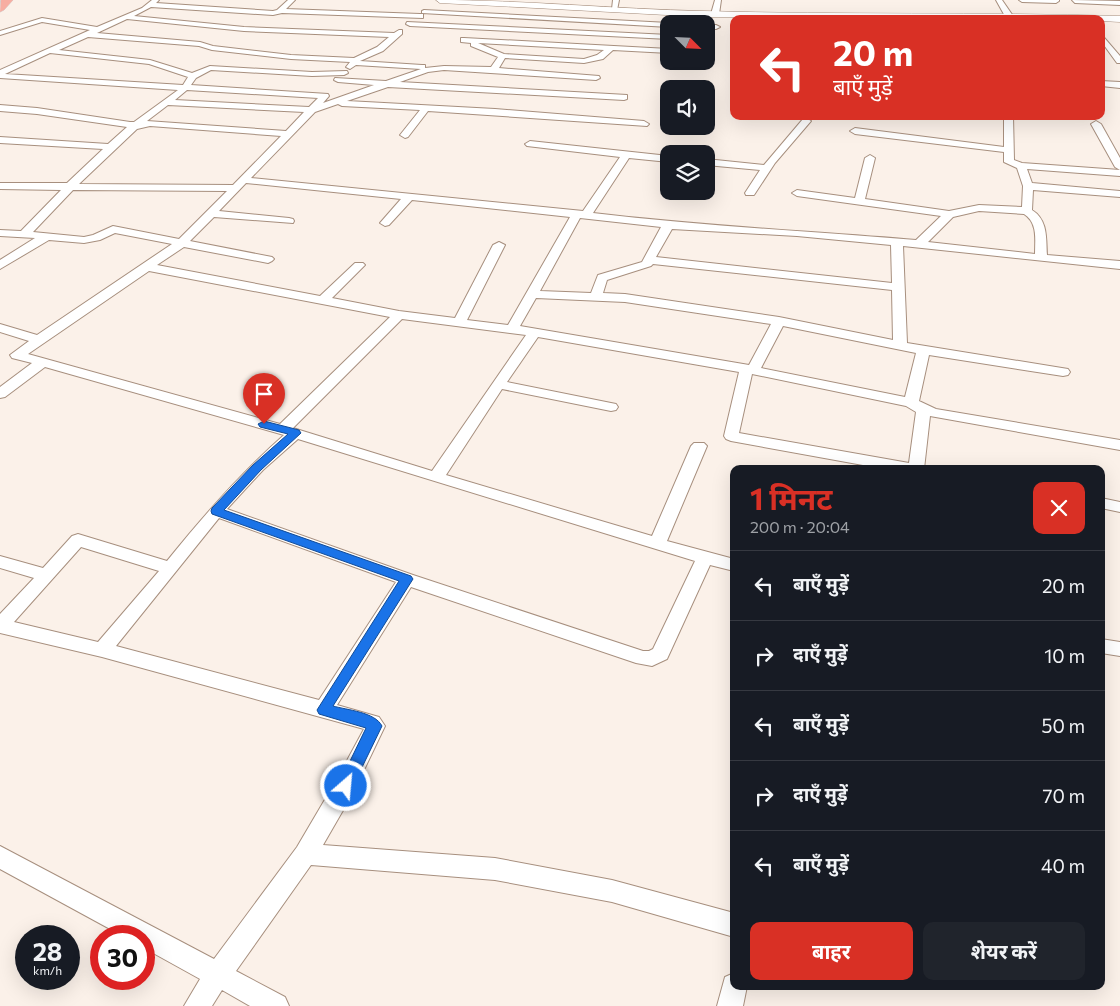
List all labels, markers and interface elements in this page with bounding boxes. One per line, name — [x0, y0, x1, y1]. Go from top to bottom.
north arrow — [660, 15, 715, 70]
map controls — [660, 15, 715, 200]
text: 20 m — [833, 30, 913, 73]
icon: left — [750, 35, 815, 100]
text: बाएँ मुड़ें — [833, 73, 893, 100]
button: sound — [660, 80, 715, 135]
button: layers — [660, 145, 715, 200]
pin — [243, 373, 285, 424]
icon: arrive — [250, 380, 278, 408]
text: 1 मिनट — [750, 479, 832, 516]
button: close — [1033, 482, 1085, 534]
text: 200 m · 20:04 — [750, 517, 850, 536]
icon: left — [750, 572, 778, 600]
text: बाएँ मुड़ें — [793, 572, 849, 595]
text: 20 m — [1042, 574, 1085, 597]
icon: right — [750, 642, 778, 670]
text: दाएँ मुड़ें — [793, 642, 848, 665]
text: 10 m — [1044, 644, 1085, 667]
icon: left — [750, 712, 778, 740]
text: बाएँ मुड़ें — [793, 712, 849, 735]
text: 50 m — [1041, 714, 1085, 737]
position arrow — [319, 759, 371, 811]
icon: right — [750, 782, 778, 810]
text: दाएँ मुड़ें — [793, 782, 848, 805]
text: 70 m — [1042, 784, 1085, 807]
icon: left — [750, 852, 778, 880]
text: बाएँ मुड़ें — [793, 852, 849, 875]
text: 40 m — [1041, 854, 1085, 877]
button: बाहर — [750, 922, 913, 980]
button: शेयर करें — [923, 922, 1085, 980]
speed limit sign: 30 — [90, 925, 155, 990]
text: 28 — [33, 936, 62, 966]
text: km/h — [33, 963, 62, 977]

